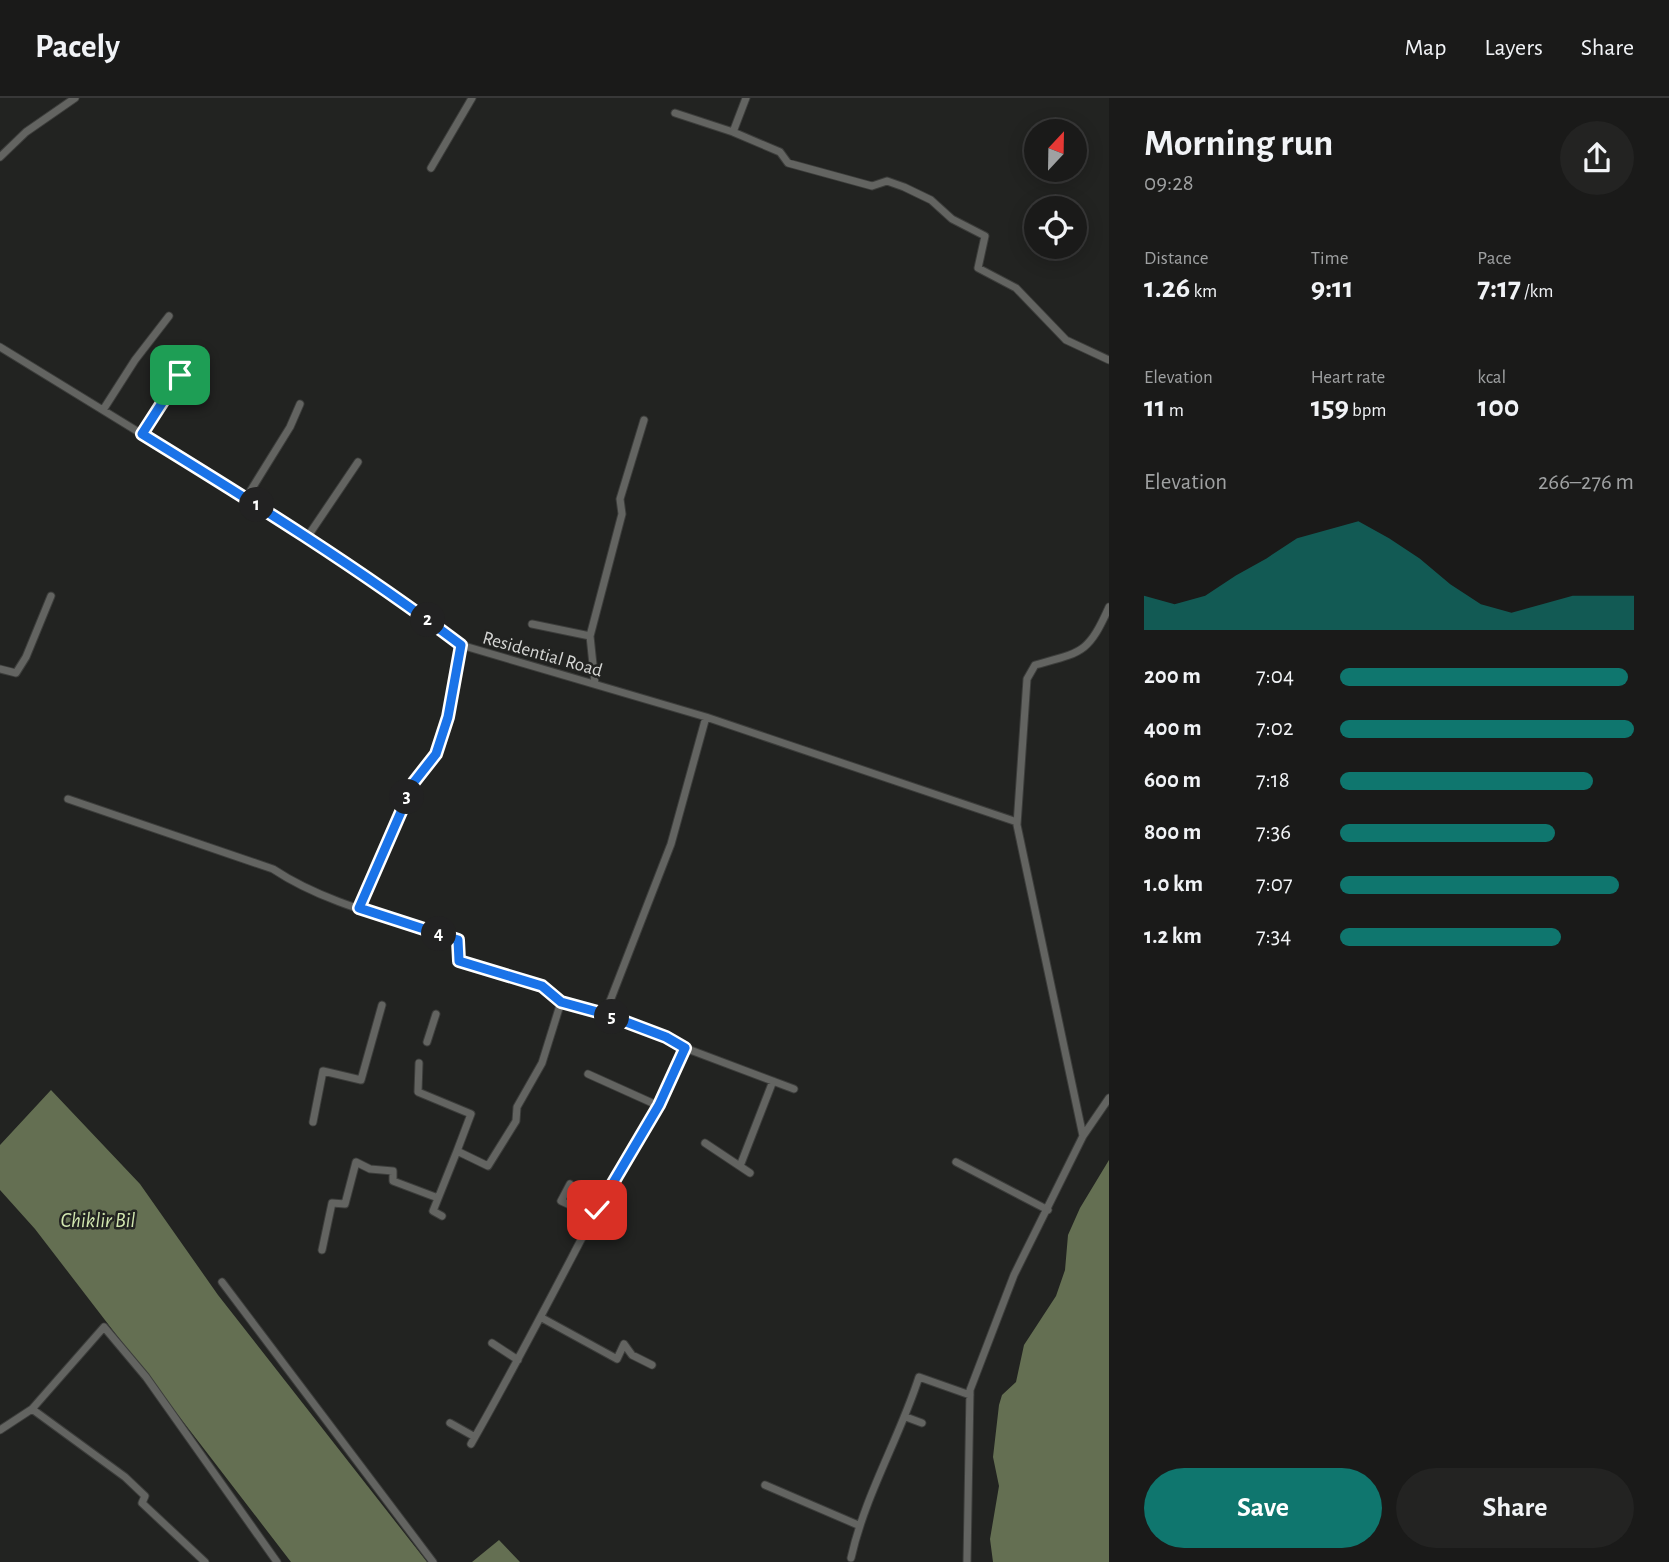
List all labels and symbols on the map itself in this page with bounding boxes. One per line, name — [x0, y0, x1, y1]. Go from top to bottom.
north arrow — [1024, 119, 1087, 182]
pin — [150, 345, 210, 405]
pin: 1 — [240, 488, 274, 522]
pin: 2 — [410, 602, 446, 638]
street label: Residential Road — [481, 628, 605, 681]
pin: 3 — [390, 780, 424, 814]
pin: 4 — [422, 916, 457, 952]
pin: 5 — [594, 1000, 630, 1034]
pin — [567, 1180, 627, 1240]
water label: Chiklir Bil — [61, 1210, 135, 1231]

